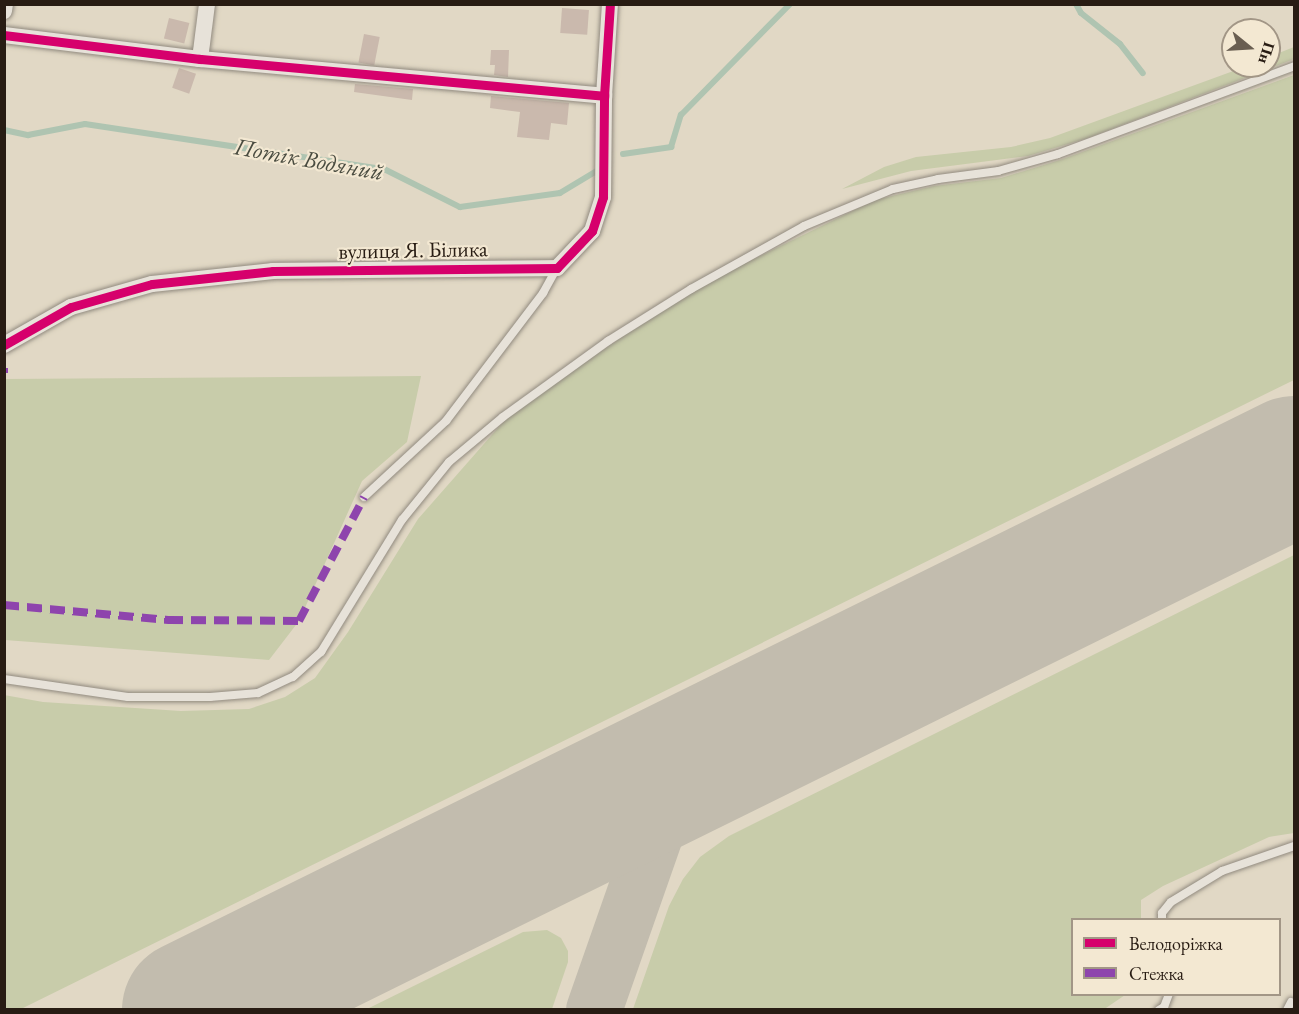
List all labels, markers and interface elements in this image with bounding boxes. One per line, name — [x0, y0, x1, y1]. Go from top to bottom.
north arrow — [1221, 18, 1281, 78]
text: Пн — [1253, 39, 1280, 67]
water label: Потік Водяний — [232, 132, 386, 186]
street label: вулиця Я. Білика — [338, 235, 488, 265]
legend — [1071, 918, 1281, 996]
text: Велодоріжка — [1129, 932, 1223, 955]
text: Стежка — [1129, 962, 1184, 985]

